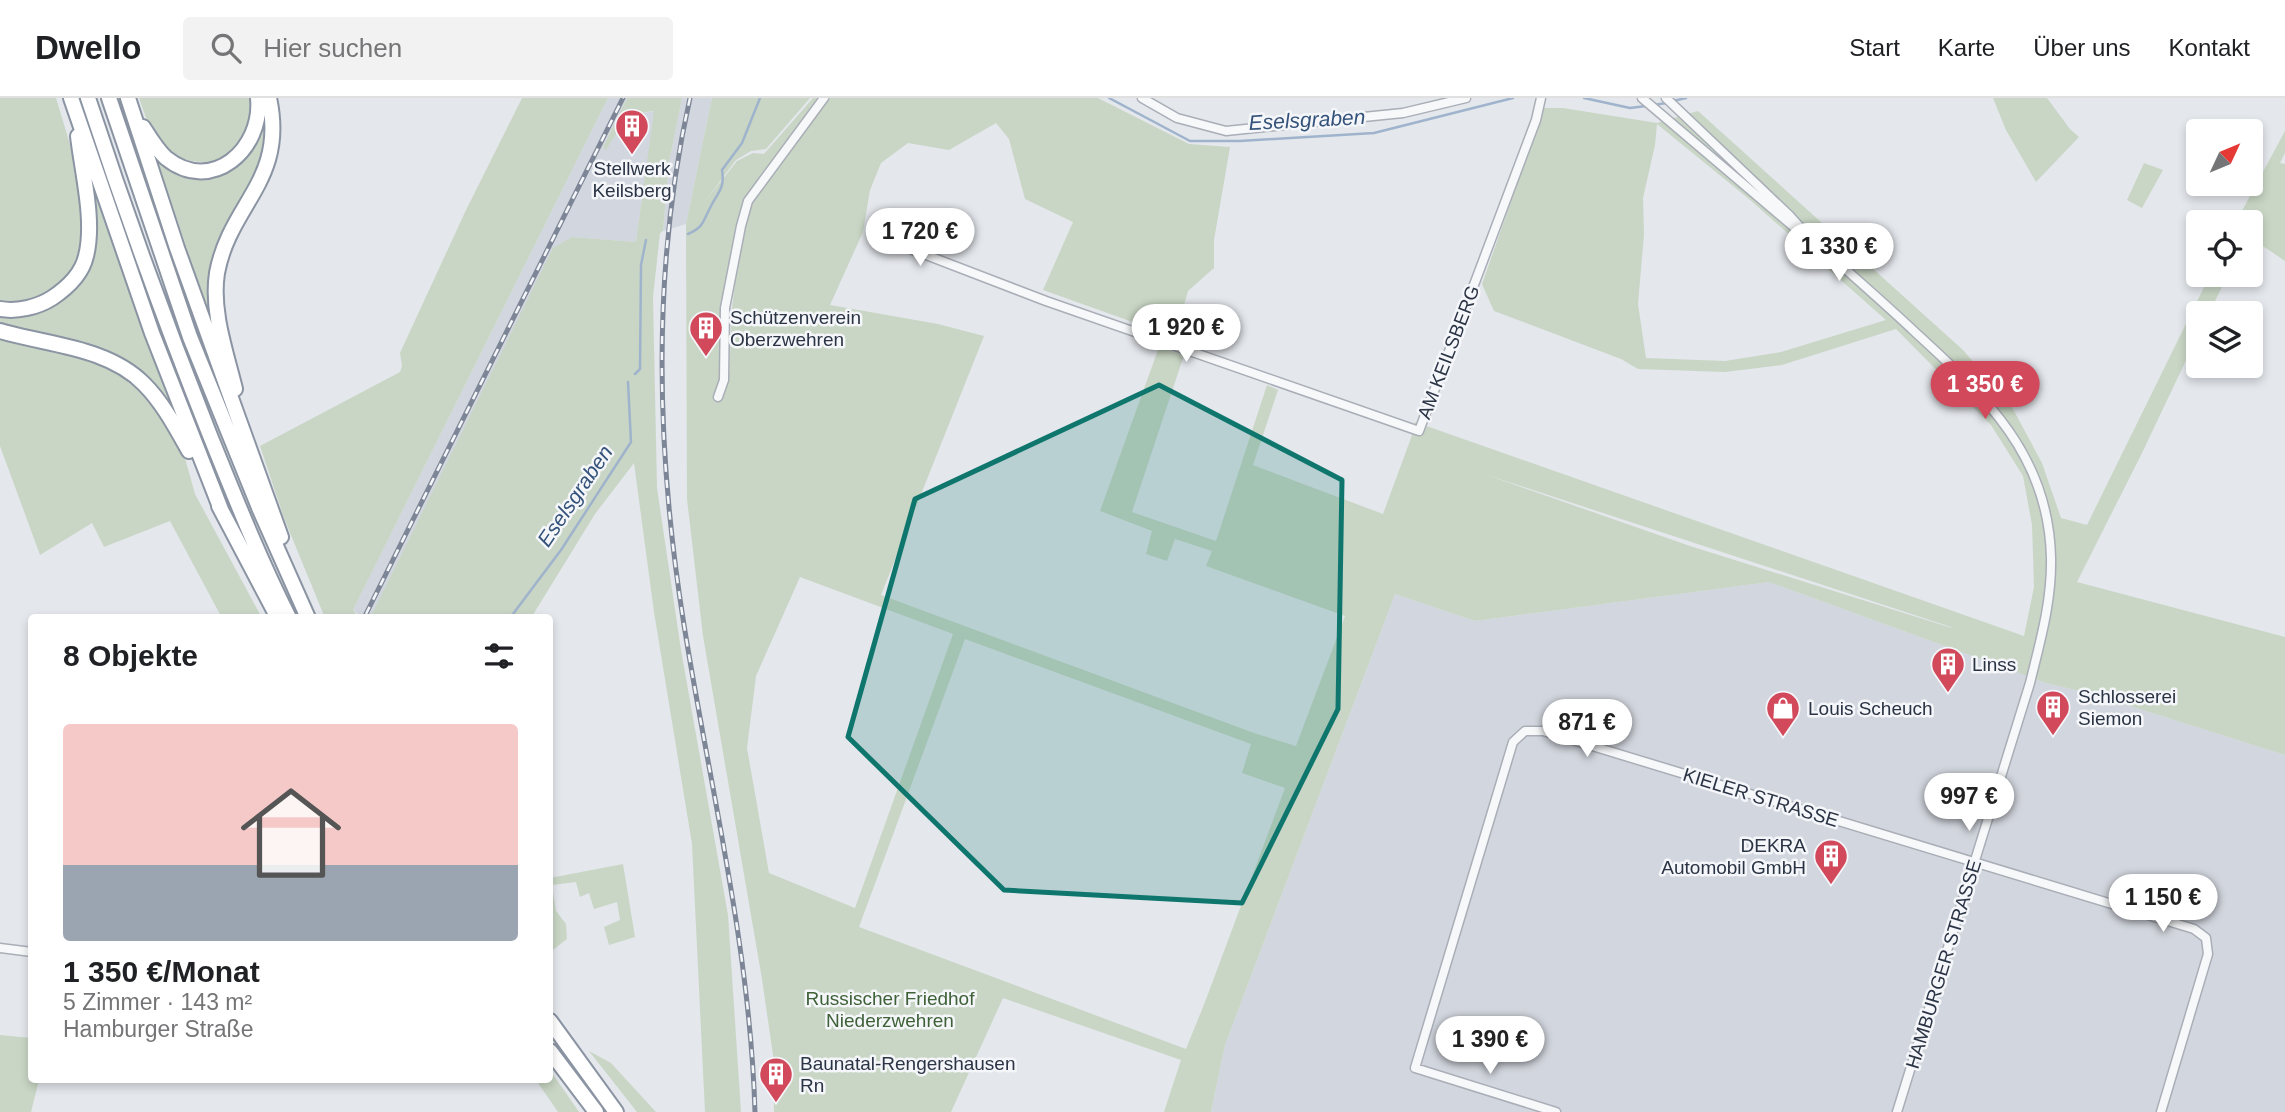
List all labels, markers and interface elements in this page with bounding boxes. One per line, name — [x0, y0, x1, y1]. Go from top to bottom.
search box — [183, 17, 673, 80]
text: Dwello — [35, 29, 141, 66]
icon: search — [207, 29, 245, 67]
text: Hier suchen — [263, 33, 402, 63]
text: Start — [1849, 34, 1900, 61]
text: Karte — [1938, 34, 1995, 61]
text: Über uns — [2033, 34, 2131, 61]
text: Kontakt — [2169, 34, 2250, 61]
water label: Eselsgraben — [1248, 105, 1366, 134]
building icon: Stellwerk Keilsberg — [613, 107, 651, 156]
north arrow — [2186, 119, 2263, 196]
map controls — [2186, 119, 2263, 378]
place label: Stellwerk Keilsberg — [592, 158, 672, 201]
pin: 1 720 € — [855, 208, 985, 268]
button: locate — [2186, 210, 2263, 287]
text: 1 720 € — [882, 218, 958, 244]
pin: 1 330 € — [1774, 223, 1904, 283]
text: 1 330 € — [1801, 233, 1877, 259]
street label: AM KEILSBERG — [1413, 282, 1484, 422]
button: layers — [2186, 301, 2263, 378]
pin: 1 920 € — [1121, 304, 1251, 364]
place label: Schützenverein Oberzwehren — [730, 307, 861, 350]
building icon: Schützenverein Oberzwehren — [687, 309, 725, 358]
text: 1 920 € — [1148, 314, 1224, 340]
pin: 1 350 € — [1920, 362, 2050, 421]
text: 1 350 € — [1947, 371, 2023, 397]
water label: Eselsgraben — [532, 441, 617, 551]
icon: filters — [480, 637, 518, 675]
text: 8 Objekte — [63, 639, 198, 672]
building icon: Linss — [1929, 645, 1967, 694]
place label: Linss — [1972, 654, 2016, 675]
place label: Schlosserei Siemon — [2078, 686, 2176, 729]
building icon: Schlosserei Siemon — [2034, 688, 2072, 737]
shop icon: Louis Scheuch — [1764, 689, 1802, 738]
place label: Louis Scheuch — [1808, 698, 1933, 719]
pin: 871 € — [1538, 700, 1636, 759]
text: 871 € — [1558, 709, 1616, 735]
street label: KIELER STRASSE — [1681, 764, 1841, 831]
icon: home — [228, 770, 354, 896]
pin: 997 € — [1920, 774, 2018, 833]
text: 997 € — [1940, 783, 1998, 809]
place label: DEKRA Automobil GmbH — [1661, 835, 1806, 878]
building icon: DEKRA Automobil GmbH — [1812, 837, 1850, 886]
street label: HAMBURGER STRASSE — [1902, 857, 1985, 1071]
pin: 1 150 € — [2098, 874, 2228, 934]
text: 1 150 € — [2125, 884, 2201, 910]
text: 1 350 €/Monat — [63, 955, 260, 988]
park label: Russischer Friedhof Niederzwehren — [806, 988, 975, 1031]
text: 5 Zimmer · 143 m² — [63, 989, 252, 1015]
text: Hamburger Straße — [63, 1016, 253, 1042]
pin: 1 390 € — [1425, 1016, 1555, 1076]
text: 1 390 € — [1452, 1026, 1528, 1052]
place label: Baunatal-Rengershausen Rn — [800, 1053, 1016, 1096]
building icon: Baunatal-Rengershausen Rn — [757, 1055, 795, 1104]

